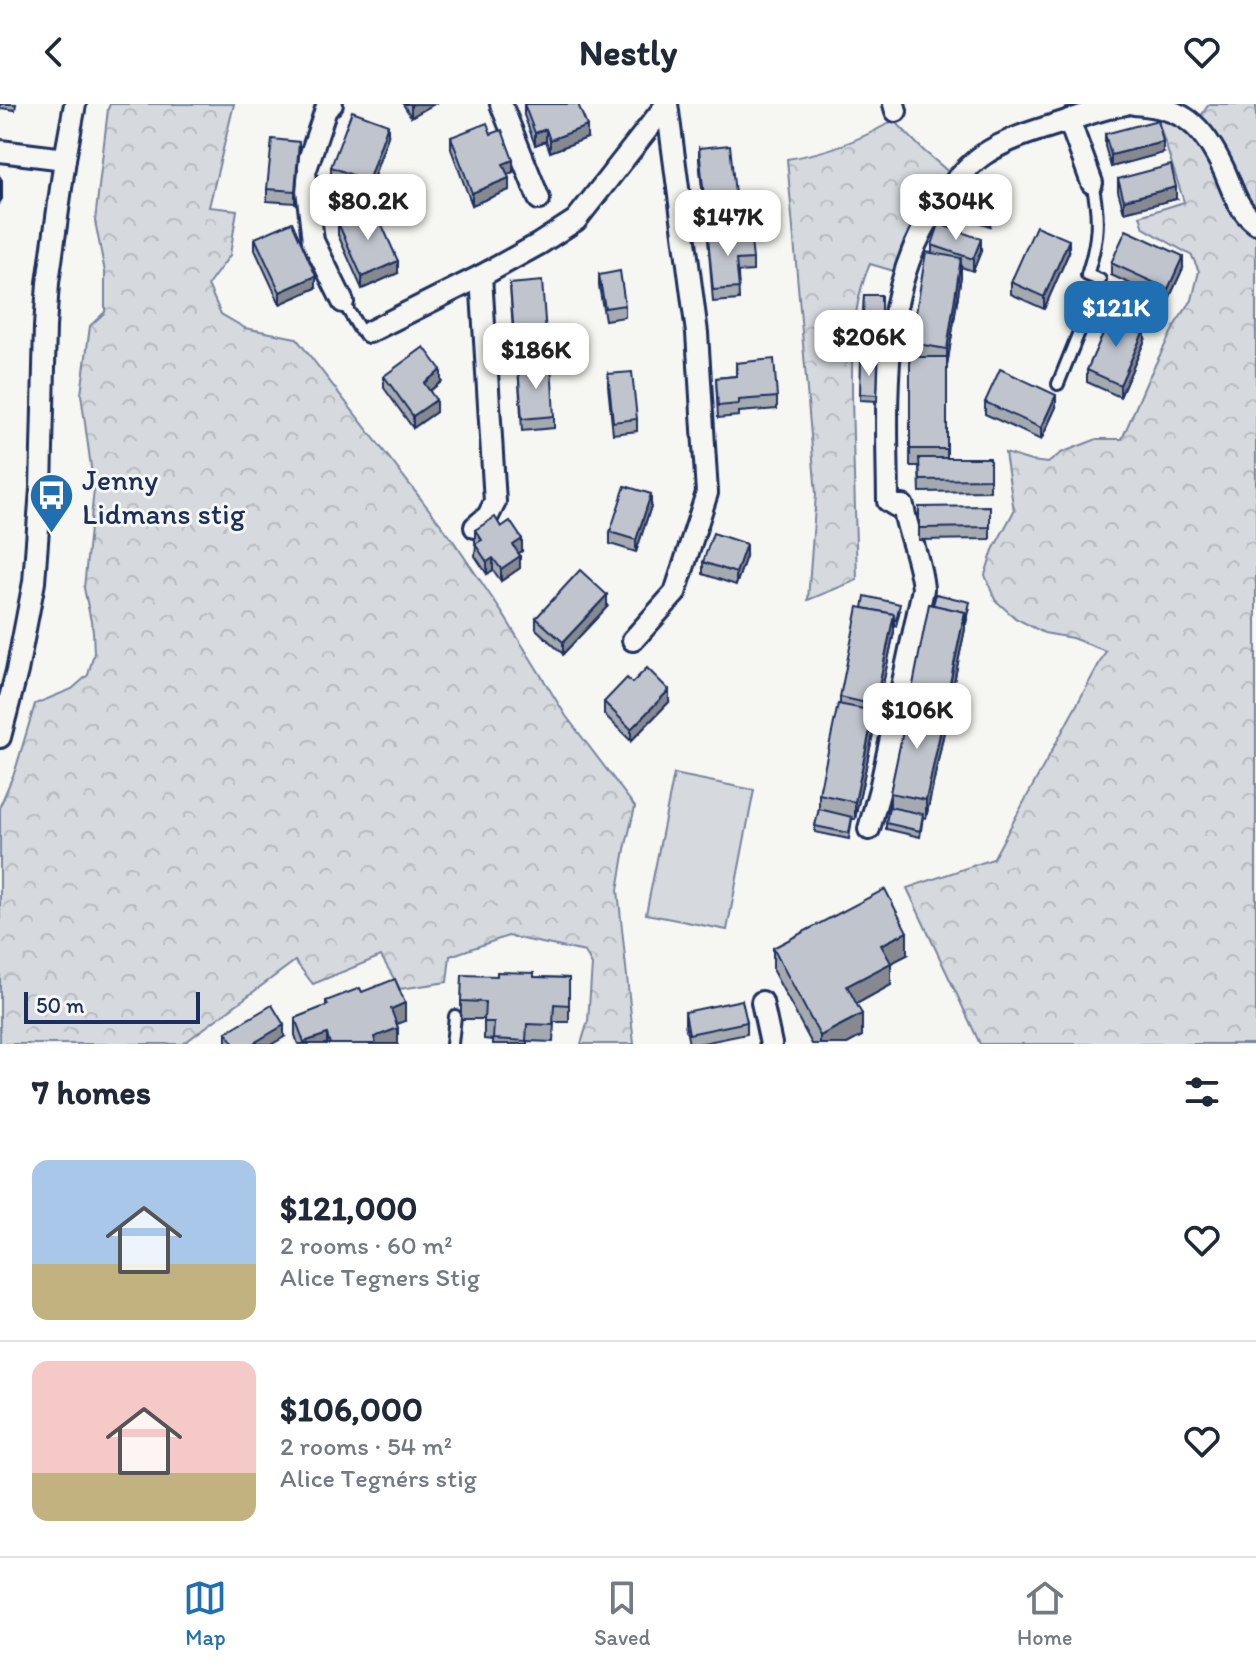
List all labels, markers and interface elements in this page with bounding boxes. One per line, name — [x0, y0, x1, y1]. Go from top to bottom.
icon: back — [32, 30, 76, 74]
icon: heart — [1180, 30, 1224, 74]
text: Nestly — [579, 31, 677, 74]
pin: $80.2K — [303, 174, 433, 242]
pin: $304K — [900, 174, 1012, 242]
text: $80.2K — [328, 184, 408, 216]
text: $304K — [918, 184, 994, 216]
pin: $147K — [672, 190, 784, 258]
text: $147K — [693, 200, 763, 232]
pin: $121K — [1060, 281, 1172, 349]
text: $121K — [1082, 291, 1150, 323]
pin: $206K — [813, 310, 925, 378]
text: $206K — [832, 320, 906, 352]
pin: $186K — [480, 323, 592, 391]
text: $186K — [501, 333, 571, 365]
place label: Jenny Lidmans stig — [82, 461, 246, 532]
bus stop icon: Jenny Lidmans stig — [27, 472, 75, 535]
pin: $106K — [861, 683, 973, 751]
text: $106K — [881, 693, 953, 725]
scale bar — [24, 988, 200, 1024]
text: 50 m — [36, 992, 85, 1019]
icon: filters — [1180, 1070, 1224, 1114]
text: 7 homes — [32, 1072, 151, 1113]
text: $121,000 — [280, 1188, 418, 1229]
icon: home — [96, 1192, 192, 1288]
icon: heart — [1180, 1218, 1224, 1262]
text: 2 rooms · 60 m² — [280, 1229, 453, 1261]
text: Alice Tegners Stig — [280, 1261, 480, 1293]
text: $106,000 — [280, 1389, 423, 1430]
icon: home — [96, 1393, 192, 1489]
icon: heart — [1180, 1419, 1224, 1463]
text: 2 rooms · 54 m² — [280, 1430, 452, 1462]
text: Alice Tegnérs stig — [280, 1462, 477, 1494]
tab: Map — [183, 1576, 227, 1651]
tab: Saved — [594, 1576, 650, 1651]
tab: Home — [1017, 1576, 1073, 1651]

